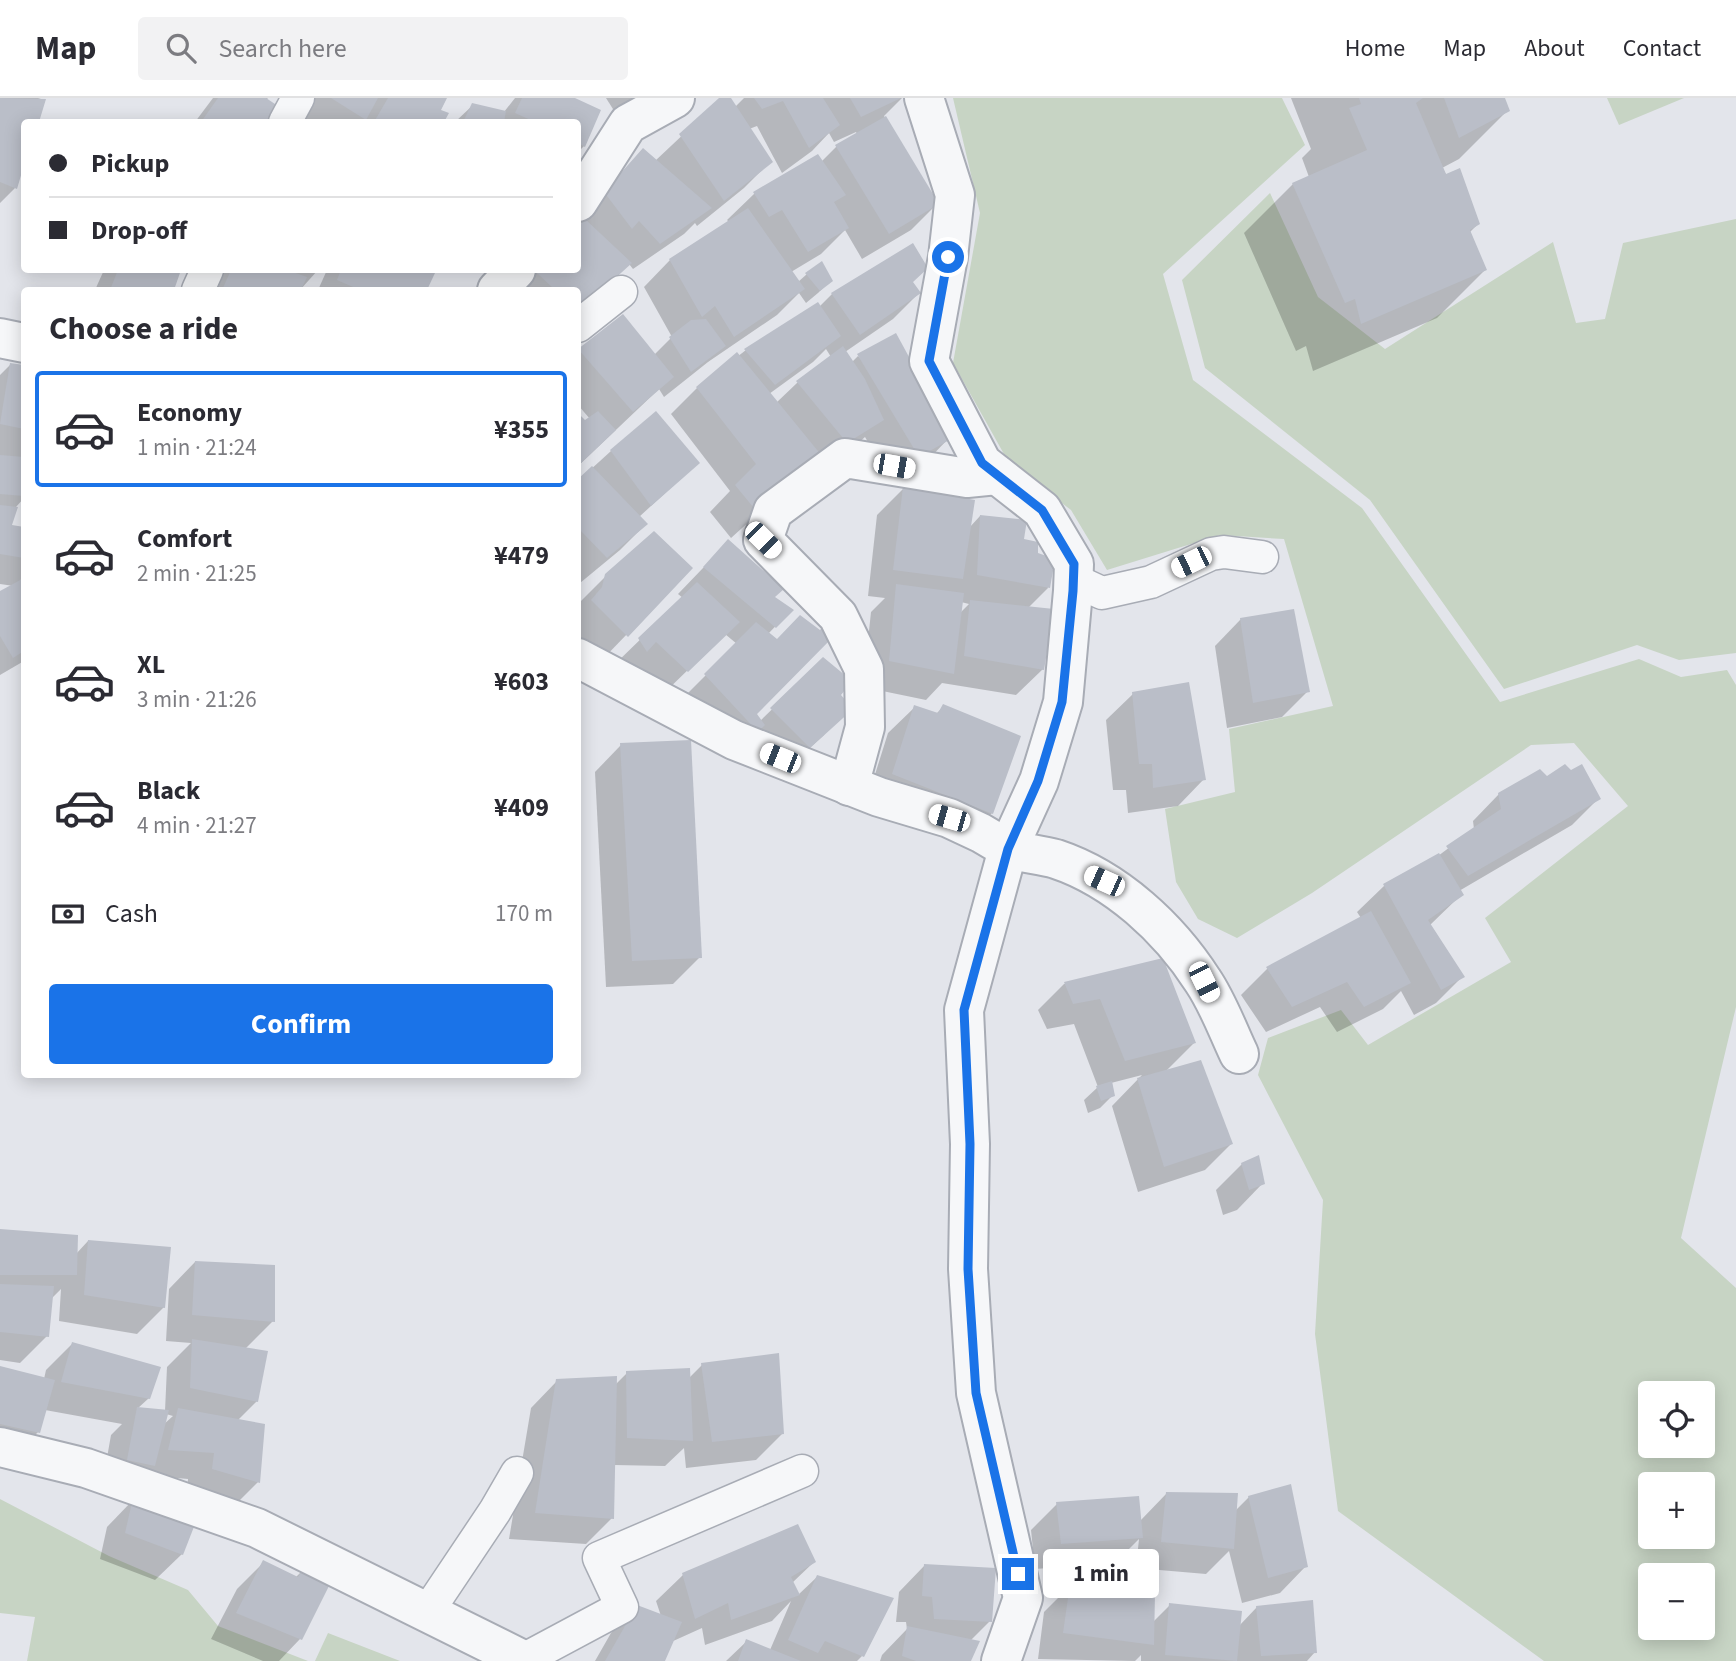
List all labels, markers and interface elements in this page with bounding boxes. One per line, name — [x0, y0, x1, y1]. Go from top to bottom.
search box — [138, 17, 628, 80]
text: Map — [35, 25, 96, 72]
icon: search — [162, 29, 200, 67]
text: Search here — [218, 30, 347, 67]
text: Home — [1345, 31, 1405, 66]
text: Map — [1443, 31, 1486, 66]
text: About — [1524, 31, 1585, 66]
text: Contact — [1623, 31, 1701, 66]
text: Pickup — [91, 145, 169, 182]
text: Drop-off — [91, 212, 187, 249]
route start — [932, 241, 964, 273]
text: Choose a ride — [49, 306, 238, 352]
text: Economy — [137, 394, 242, 431]
icon: car — [53, 398, 116, 461]
text: ¥355 — [494, 411, 549, 448]
text: 1 min · 21:24 — [137, 431, 257, 464]
car — [872, 452, 917, 480]
car — [741, 518, 786, 562]
text: Comfort — [137, 520, 232, 557]
icon: car — [53, 524, 116, 587]
text: ¥479 — [494, 537, 549, 574]
car — [1168, 543, 1215, 581]
text: 2 min · 21:25 — [137, 557, 257, 590]
text: XL — [137, 646, 165, 683]
icon: car — [53, 650, 116, 713]
text: ¥603 — [494, 663, 549, 700]
text: 3 min · 21:26 — [137, 683, 257, 716]
car — [757, 740, 804, 776]
text: Black — [137, 772, 200, 809]
icon: car — [53, 776, 116, 839]
text: ¥409 — [494, 789, 549, 826]
car — [926, 802, 973, 834]
text: 4 min · 21:27 — [137, 809, 257, 842]
car — [1081, 863, 1128, 899]
icon: cash — [49, 895, 87, 933]
text: Cash — [105, 895, 158, 932]
text: 170 m — [495, 897, 553, 930]
car — [1186, 959, 1223, 1005]
button: Confirm — [49, 984, 553, 1064]
map controls — [1638, 1381, 1715, 1640]
button: locate — [1638, 1381, 1715, 1458]
button: + — [1638, 1472, 1715, 1549]
callout: 1 min — [1042, 1550, 1158, 1598]
text: 1 min — [1073, 1557, 1129, 1590]
route end — [1002, 1558, 1034, 1590]
button: − — [1638, 1563, 1715, 1640]

